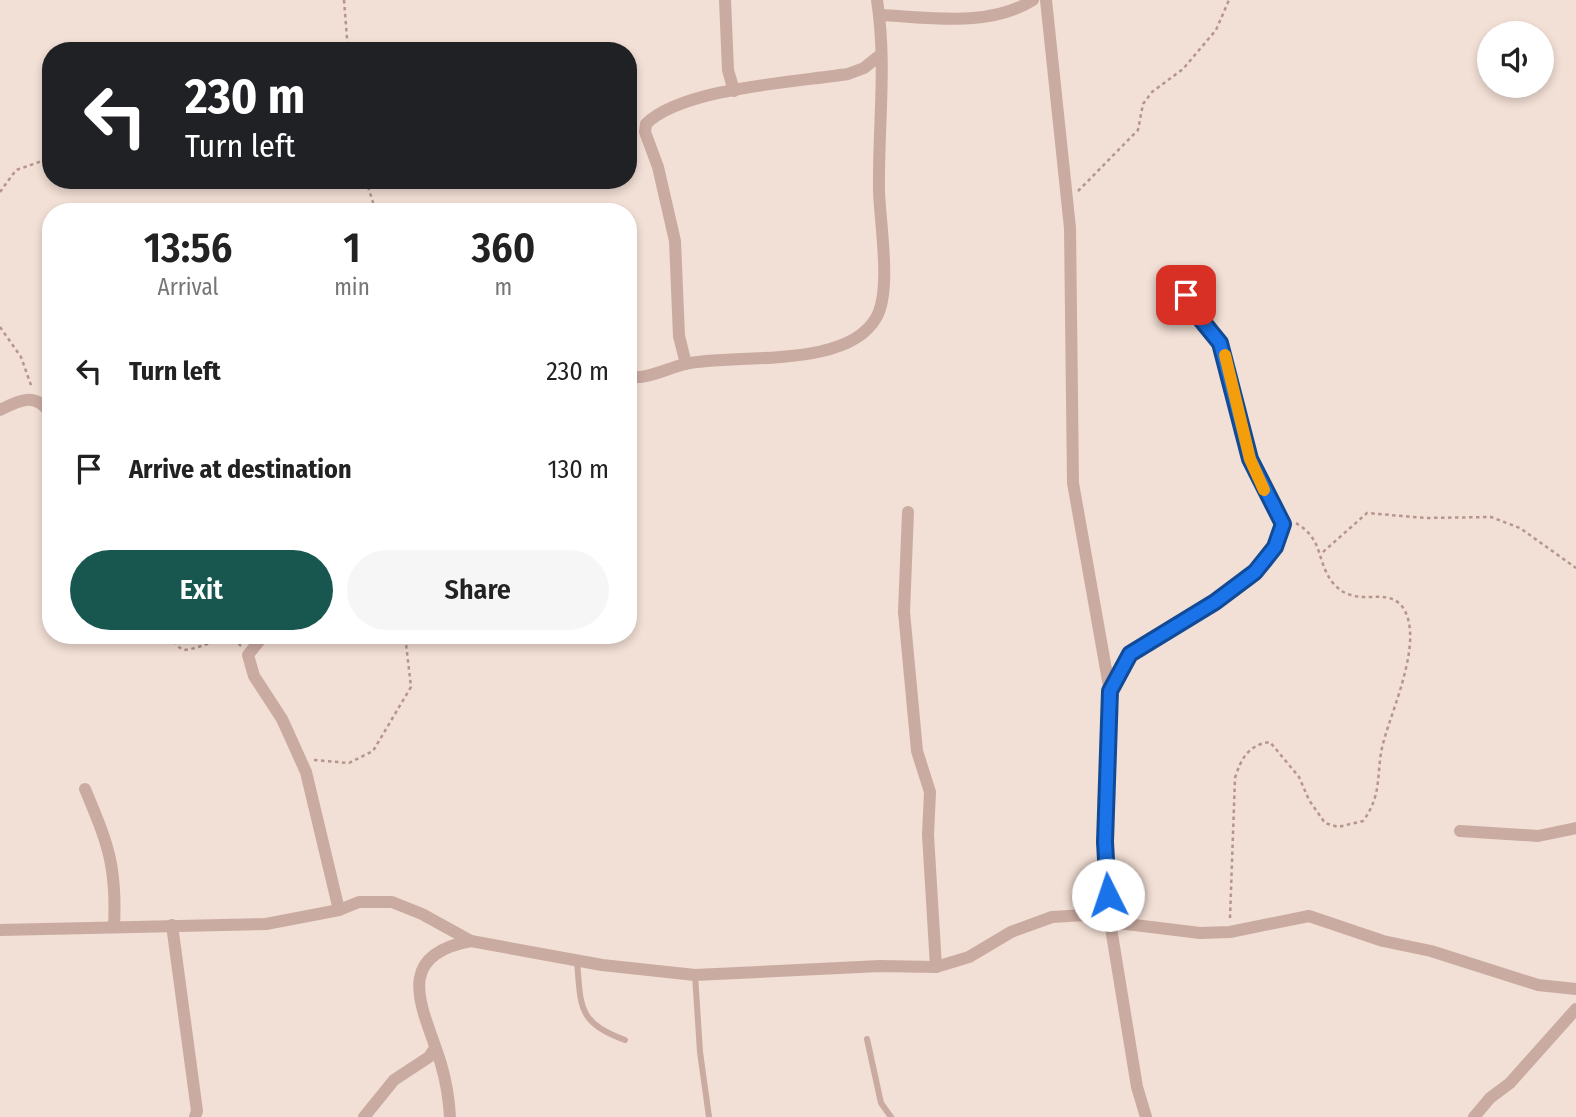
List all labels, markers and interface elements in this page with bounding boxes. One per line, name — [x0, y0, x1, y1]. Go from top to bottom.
map controls — [1477, 21, 1554, 98]
button: sound — [1477, 21, 1554, 98]
text: 230 m — [185, 67, 305, 126]
icon: left — [70, 70, 161, 161]
text: Turn left — [185, 127, 295, 165]
text: 13:56 — [144, 223, 233, 273]
text: 1 — [343, 223, 361, 273]
text: 360 — [471, 223, 535, 273]
pin — [1156, 265, 1216, 325]
text: Arrival — [158, 273, 219, 301]
text: min — [334, 273, 370, 301]
text: m — [495, 273, 512, 301]
icon: arrive — [1167, 276, 1205, 314]
icon: left — [70, 352, 108, 390]
text: Turn left — [129, 356, 221, 387]
text: 230 m — [546, 356, 609, 387]
icon: arrive — [70, 450, 108, 488]
text: Arrive at destination — [129, 454, 352, 485]
text: 130 m — [547, 454, 609, 485]
button: Exit — [70, 550, 333, 630]
button: Share — [347, 550, 609, 630]
position arrow — [1071, 858, 1145, 932]

